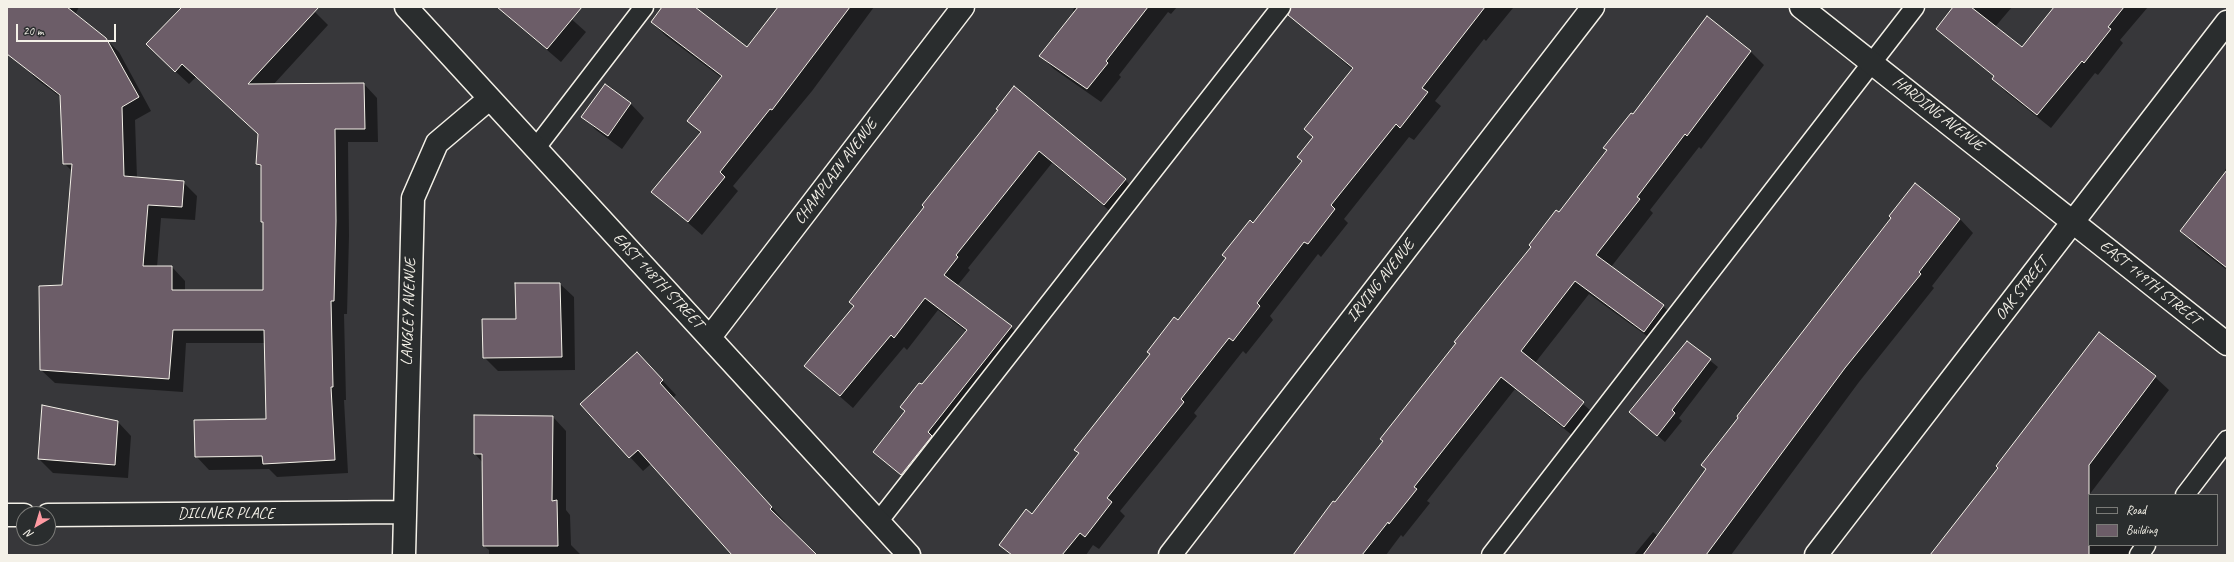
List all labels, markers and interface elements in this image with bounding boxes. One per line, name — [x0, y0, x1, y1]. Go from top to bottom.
scale bar — [18, 16, 118, 42]
text: 20 m — [23, 23, 43, 39]
street label: HARDING AVENUE — [1889, 72, 1987, 156]
street label: CHAMPLAIN AVENUE — [790, 116, 882, 228]
street label: EAST 148TH STREET — [609, 229, 707, 333]
street label: IRVING AVENUE — [1343, 236, 1419, 326]
street label: EAST 149TH STREET — [2096, 236, 2204, 330]
street label: OAK STREET — [1991, 254, 2053, 324]
street label: LANGLEY AVENUE — [398, 258, 420, 366]
legend — [2088, 494, 2218, 546]
text: Road — [2126, 502, 2146, 518]
street label: DILLNER PLACE — [178, 504, 274, 524]
north arrow — [16, 506, 56, 546]
text: Building — [2126, 522, 2158, 538]
text: N — [22, 527, 36, 542]

